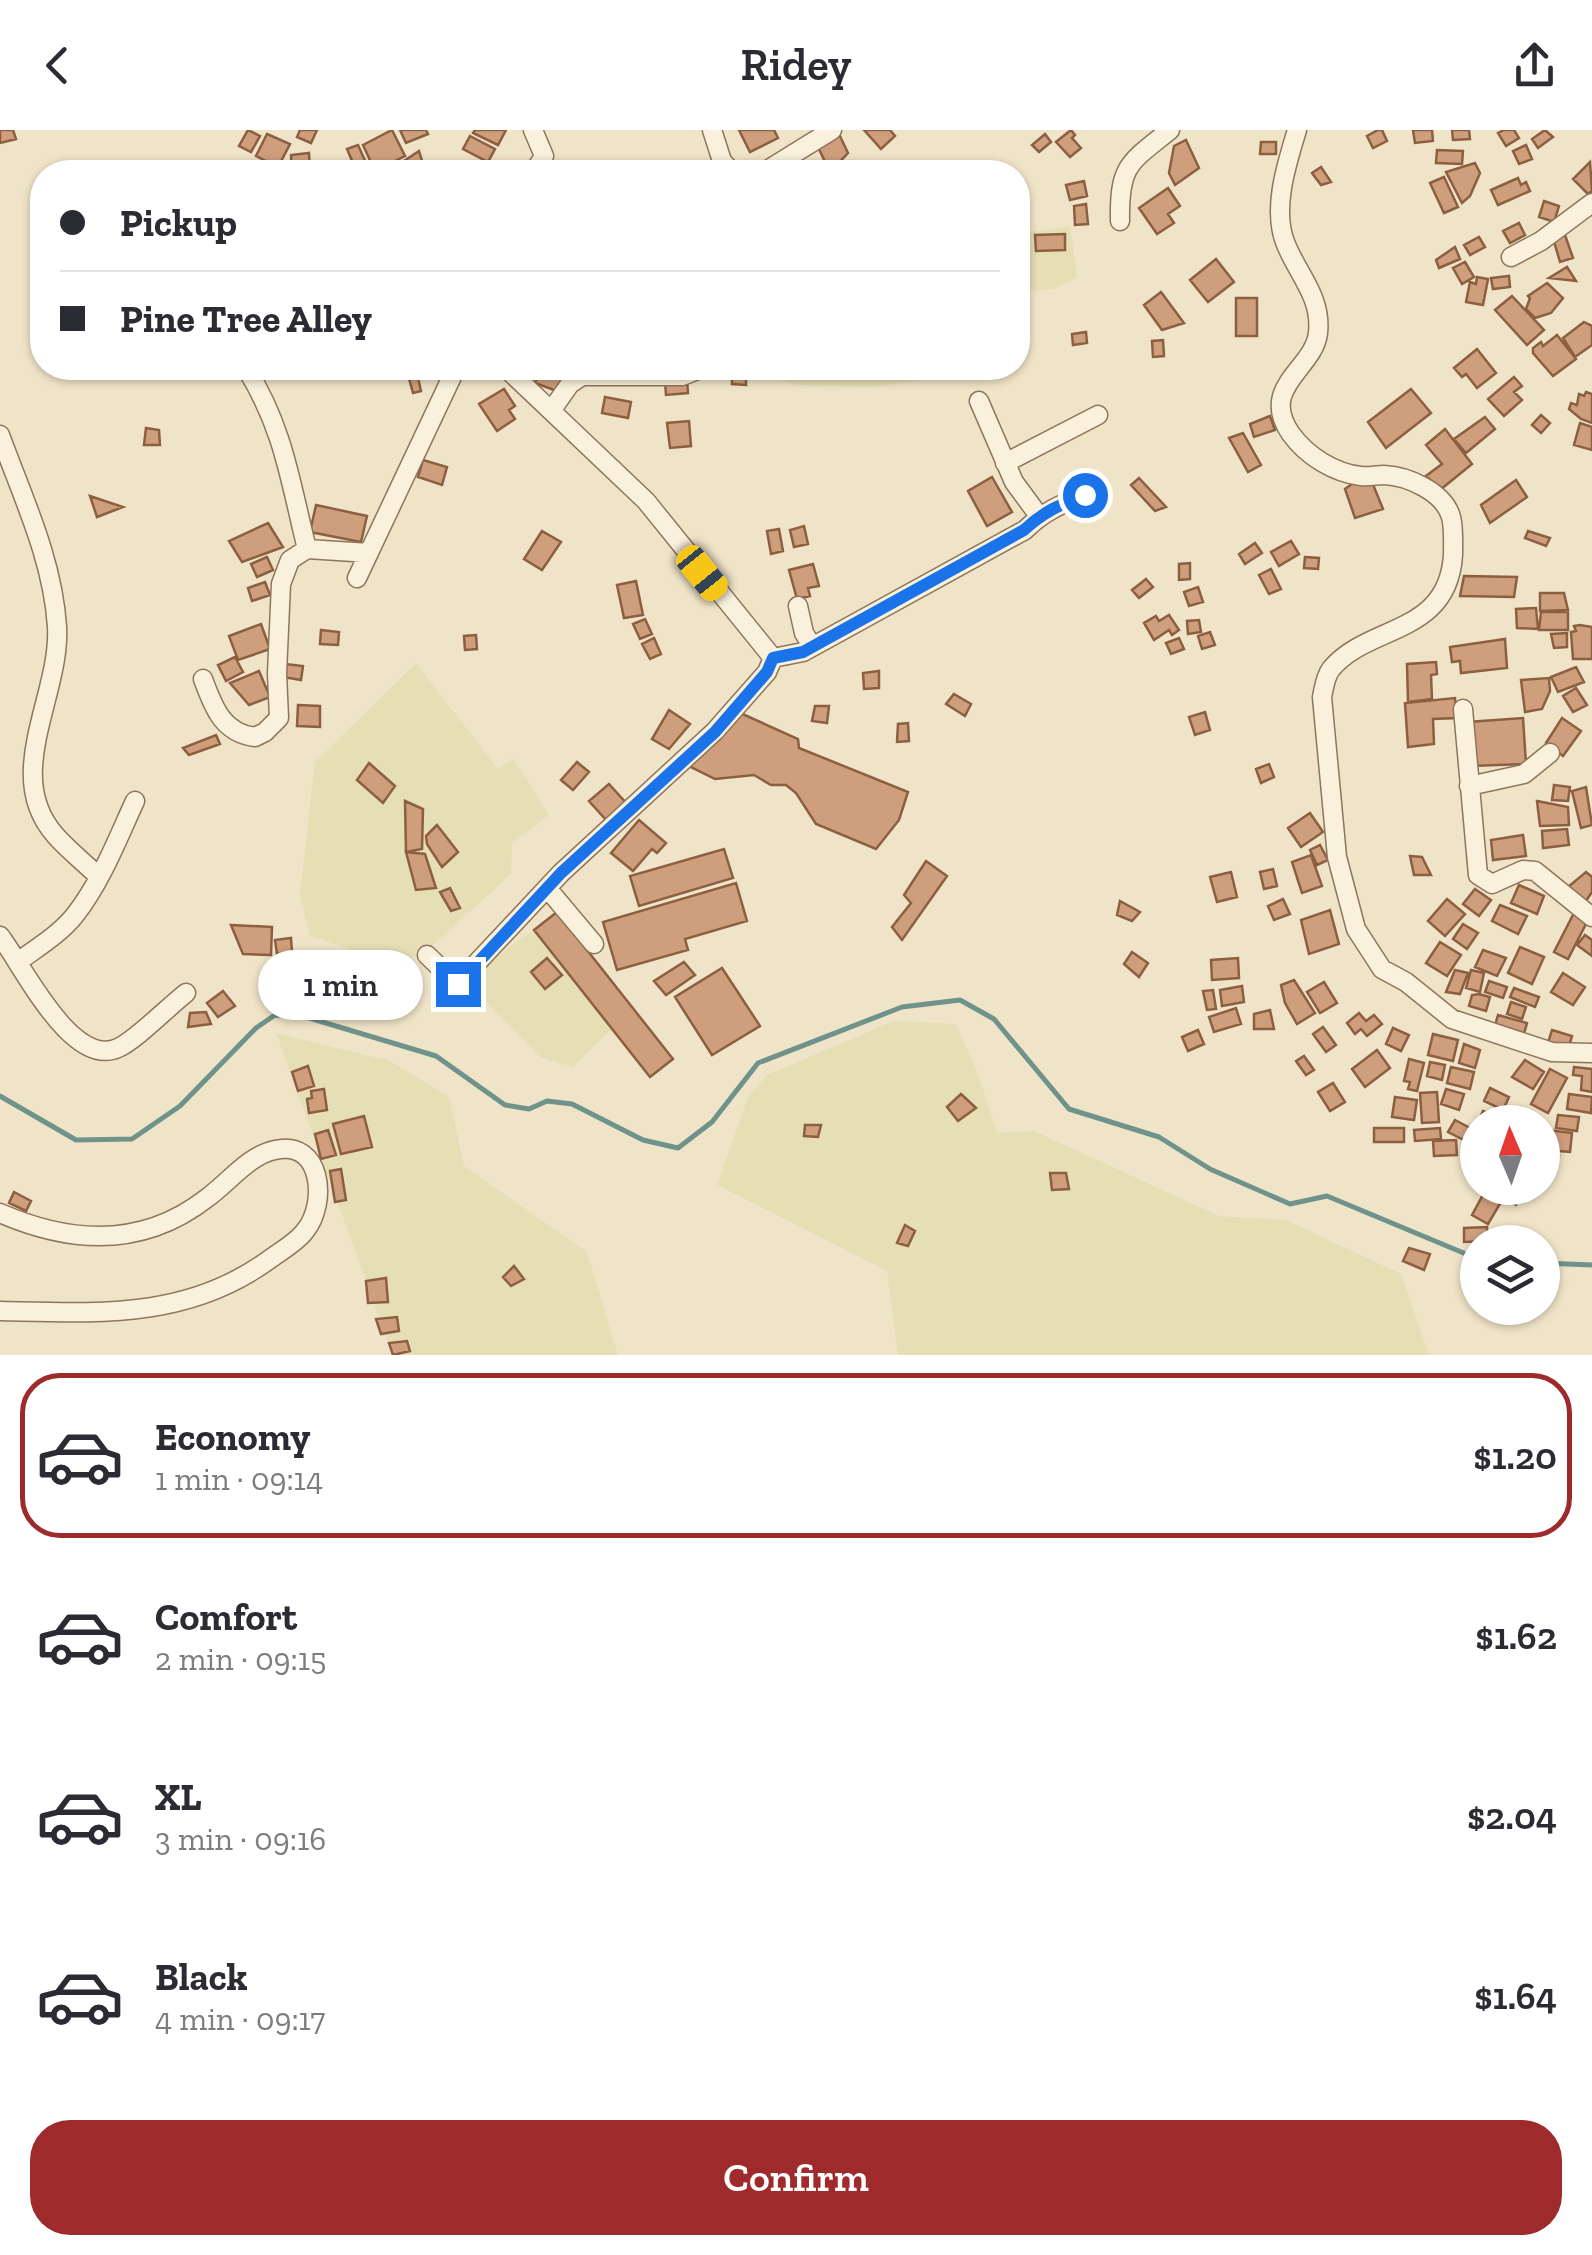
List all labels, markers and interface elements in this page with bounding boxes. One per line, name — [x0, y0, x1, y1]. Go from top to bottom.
icon: back — [30, 38, 85, 93]
text: Ridey — [740, 38, 852, 92]
icon: share — [1507, 38, 1562, 93]
text: Pickup — [120, 200, 237, 246]
text: Pine Tree Alley — [120, 296, 372, 342]
route start — [1063, 473, 1108, 518]
car — [671, 540, 733, 606]
callout: 1 min — [258, 949, 423, 1019]
route end — [436, 962, 481, 1007]
text: 1 min — [303, 966, 378, 1004]
north arrow — [1460, 1105, 1560, 1205]
map controls — [1460, 1105, 1560, 1325]
button: layers — [1460, 1225, 1560, 1325]
icon: car — [35, 1411, 125, 1501]
text: Economy — [155, 1414, 310, 1460]
text: $1.20 — [1473, 1433, 1557, 1479]
text: 1 min · 09:14 — [155, 1460, 323, 1498]
icon: car — [35, 1591, 125, 1681]
text: Comfort — [155, 1594, 297, 1640]
text: $1.62 — [1475, 1613, 1557, 1659]
text: 2 min · 09:15 — [155, 1640, 327, 1678]
icon: car — [35, 1771, 125, 1861]
text: XL — [155, 1774, 202, 1820]
text: $2.04 — [1467, 1793, 1557, 1839]
text: 3 min · 09:16 — [155, 1820, 326, 1858]
icon: car — [35, 1951, 125, 2041]
text: Black — [155, 1954, 248, 2000]
text: $1.64 — [1474, 1973, 1557, 2019]
text: 4 min · 09:17 — [155, 2000, 325, 2038]
button: Confirm — [30, 2120, 1562, 2235]

